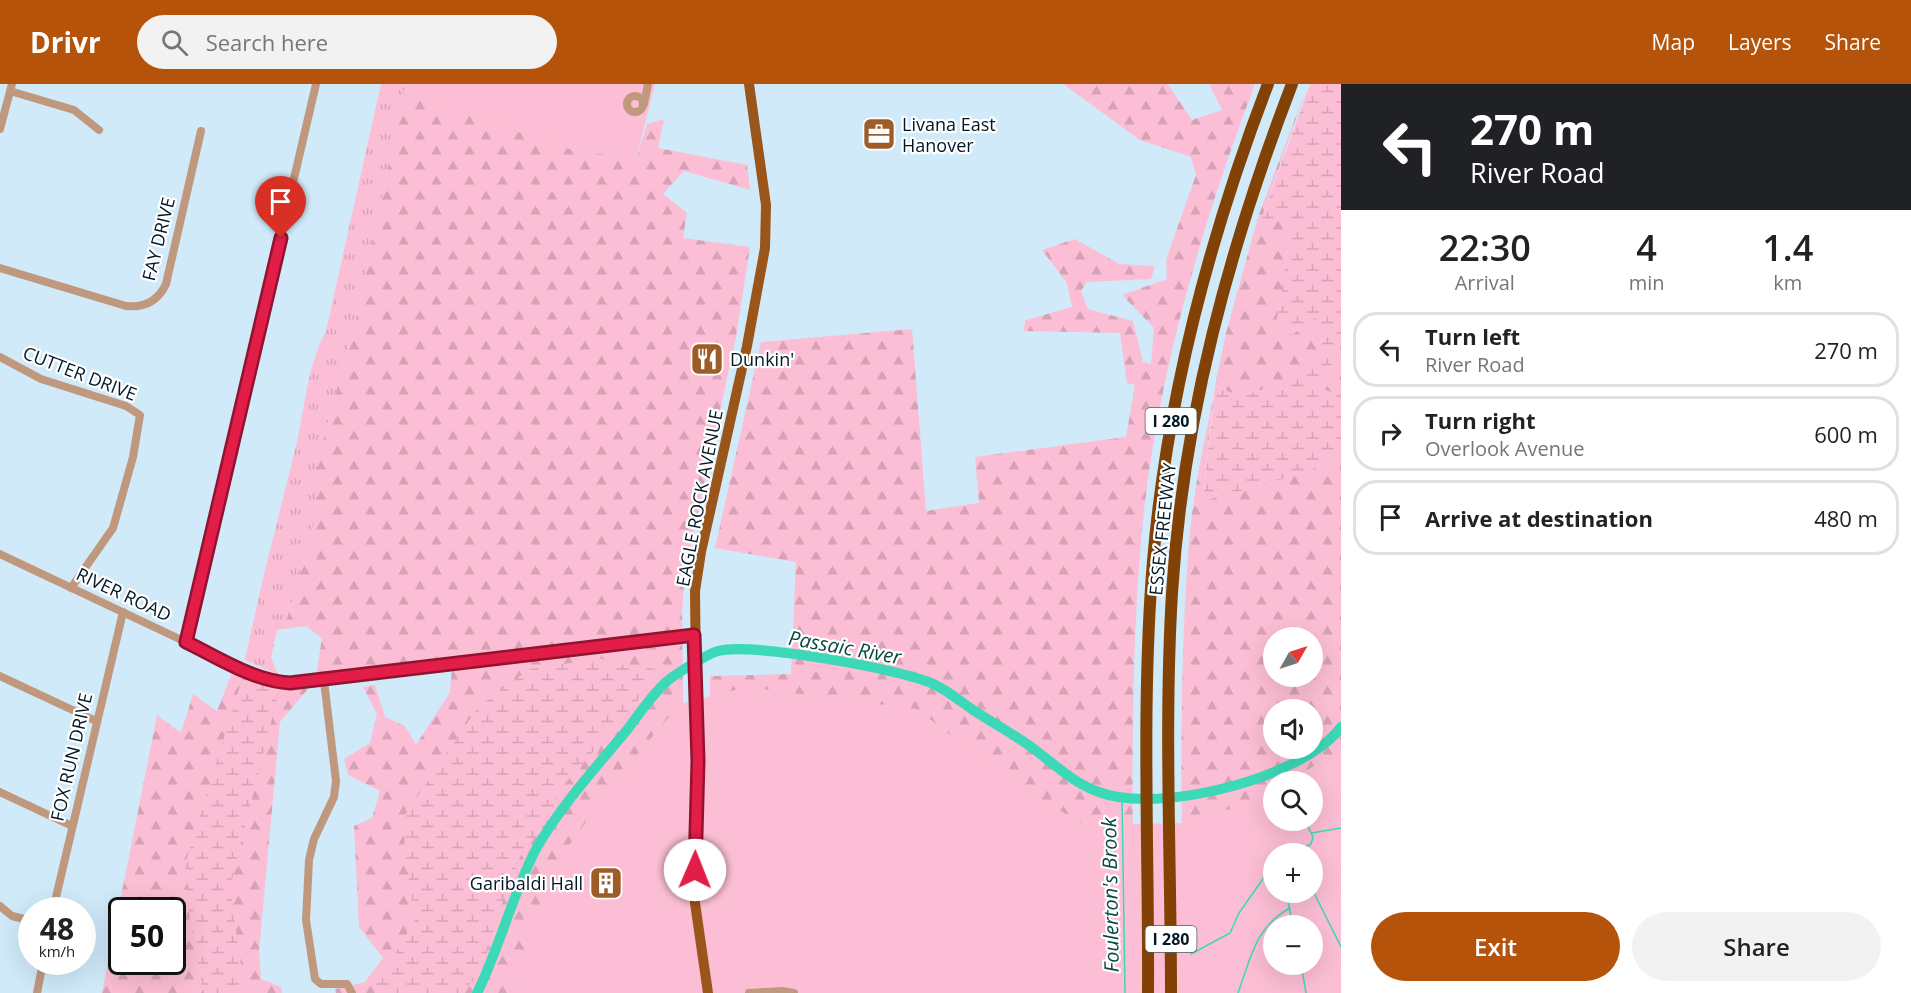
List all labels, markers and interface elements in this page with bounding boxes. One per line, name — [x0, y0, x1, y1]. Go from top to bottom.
search box — [137, 15, 557, 69]
text: Drivr — [30, 23, 101, 61]
icon: search — [158, 26, 191, 59]
text: Search here — [206, 27, 328, 57]
text: Map — [1652, 28, 1695, 56]
text: Layers — [1728, 28, 1792, 56]
text: Share — [1825, 28, 1881, 56]
text: 270 m — [1470, 100, 1594, 157]
icon: left — [1371, 108, 1449, 186]
place label: Livana East Hanover — [902, 112, 996, 157]
office icon: Livana East Hanover — [861, 116, 897, 152]
text: River Road — [1470, 154, 1605, 191]
pin — [255, 176, 306, 238]
icon: arrive — [264, 185, 297, 218]
street label: FAY DRIVE — [136, 195, 180, 283]
text: 22:30 — [1439, 223, 1531, 272]
text: 4 — [1636, 223, 1657, 272]
text: 1.4 — [1762, 223, 1813, 272]
text: Arrival — [1455, 269, 1515, 296]
text: min — [1629, 269, 1664, 296]
text: km — [1773, 269, 1802, 296]
text: Turn left — [1425, 321, 1520, 351]
icon: left — [1374, 333, 1407, 366]
text: 270 m — [1814, 335, 1878, 365]
street label: CUTTER DRIVE — [20, 340, 140, 406]
restaurant icon: Dunkin' — [689, 341, 725, 377]
place label: Dunkin' — [730, 347, 794, 371]
text: River Road — [1425, 351, 1525, 378]
text: Turn right — [1425, 405, 1536, 435]
street label: EAGLE ROCK AVENUE — [670, 408, 728, 588]
road number: I 280 — [1146, 408, 1196, 434]
icon: right — [1374, 417, 1407, 450]
text: 600 m — [1814, 419, 1878, 449]
text: Overlook Avenue — [1425, 435, 1584, 462]
street label: ESSEX FREEWAY — [1143, 461, 1181, 597]
icon: arrive — [1374, 501, 1407, 534]
text: Arrive at destination — [1425, 503, 1653, 533]
text: 480 m — [1814, 503, 1878, 533]
street label: RIVER ROAD — [73, 562, 175, 626]
water label: Passaic River — [786, 624, 905, 670]
north arrow — [1263, 627, 1323, 687]
map controls — [1263, 627, 1323, 975]
street label: FOX RUN DRIVE — [45, 691, 97, 823]
button: sound — [1263, 699, 1323, 759]
button: search — [1263, 771, 1323, 831]
water label: Foulerton's Brook — [1095, 816, 1125, 973]
position arrow — [663, 838, 727, 902]
button: + — [1263, 843, 1323, 903]
building icon: Garibaldi Hall — [588, 865, 624, 901]
place label: Garibaldi Hall — [470, 871, 583, 895]
speed limit sign: 50 — [108, 897, 186, 975]
text: 48 — [40, 908, 74, 949]
button: Exit — [1371, 912, 1620, 981]
button: Share — [1632, 912, 1881, 981]
button: − — [1263, 915, 1323, 975]
road number: I 280 — [1146, 926, 1196, 952]
text: km/h — [39, 941, 75, 961]

